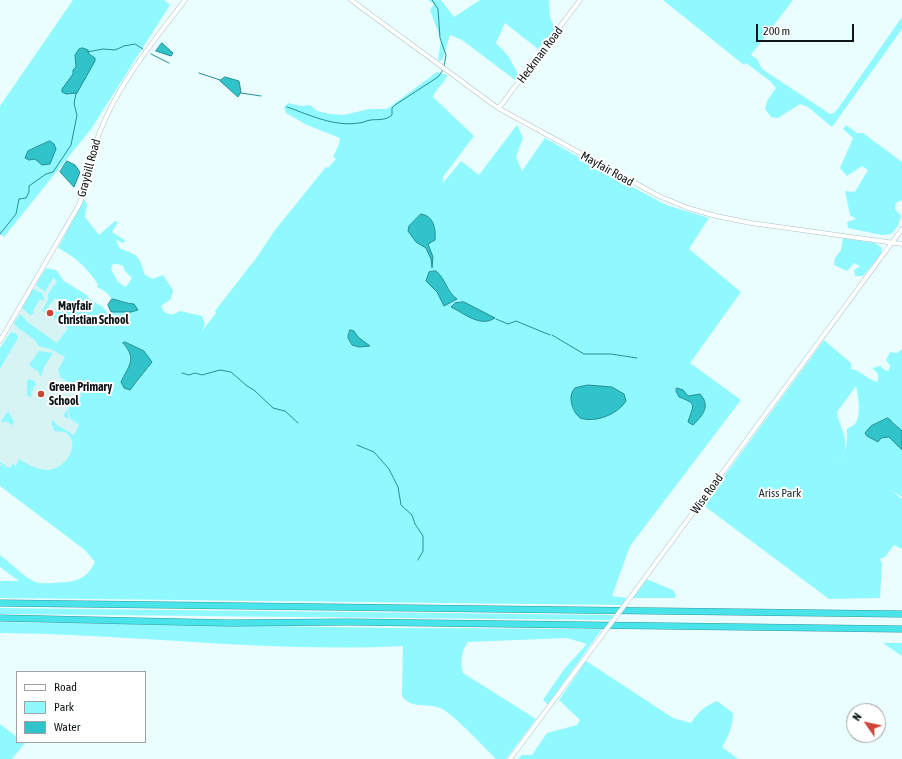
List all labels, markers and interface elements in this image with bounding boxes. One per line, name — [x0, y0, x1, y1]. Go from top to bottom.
scale bar — [758, 16, 856, 42]
street label: Heckman Road — [514, 24, 566, 86]
text: 200 m — [763, 24, 790, 38]
street label: Graybill Road — [74, 137, 104, 199]
street label: Mayfair Road — [578, 149, 636, 189]
place label: Mayfair Christian School — [58, 299, 129, 327]
marker: Mayfair Christian School — [45, 308, 55, 318]
place label: Green Primary School — [49, 380, 112, 408]
marker: Green Primary School — [36, 389, 46, 399]
street label: Wise Road — [688, 471, 726, 517]
park label: Ariss Park — [759, 486, 801, 500]
legend — [16, 671, 146, 743]
text: Road — [54, 680, 77, 694]
text: Park — [54, 700, 74, 714]
north arrow — [846, 703, 886, 743]
text: N — [850, 711, 864, 723]
text: Water — [54, 720, 80, 734]

